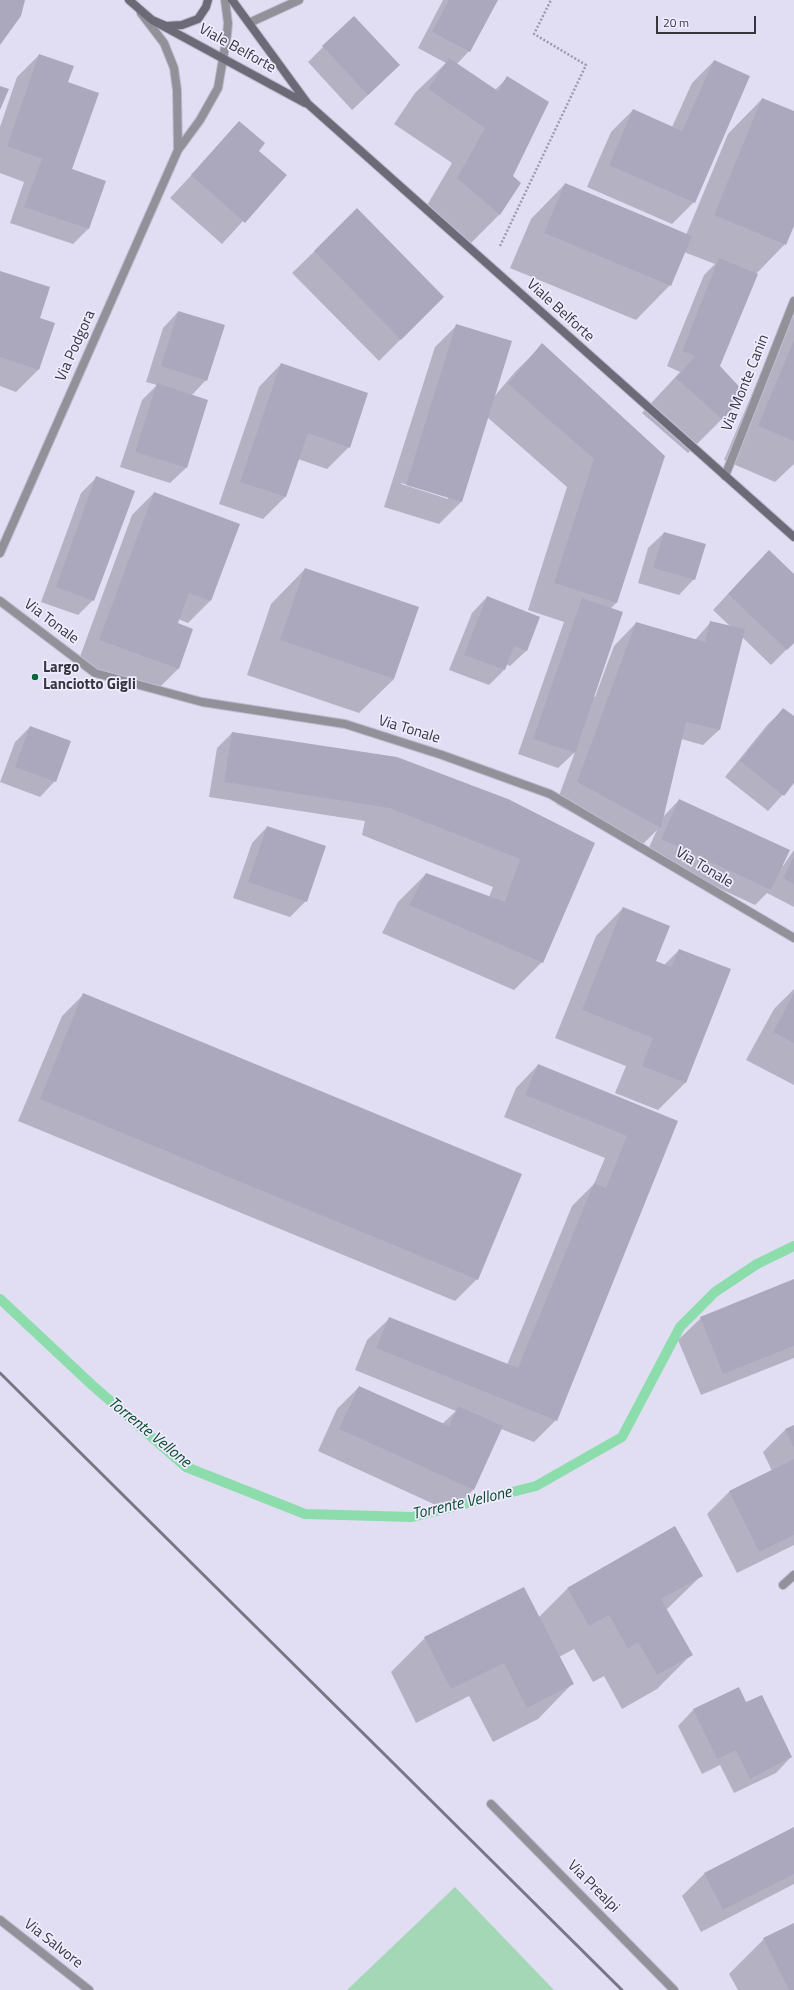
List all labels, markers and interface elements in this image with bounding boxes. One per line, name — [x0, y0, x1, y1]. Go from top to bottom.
scale bar — [658, 8, 758, 34]
text: 20 m — [663, 13, 689, 32]
street label: Viale Belforte — [195, 21, 279, 77]
street label: Viale Belforte — [522, 276, 598, 346]
street label: Via Podgora — [52, 308, 100, 384]
street label: Via Monte Canin — [718, 332, 774, 434]
street label: Via Tonale — [20, 596, 82, 648]
place label: Largo Lanciotto Gigli — [43, 659, 136, 694]
marker: Largo Lanciotto Gigli — [30, 672, 40, 682]
street label: Via Tonale — [376, 712, 442, 748]
street label: Via Tonale — [672, 844, 736, 892]
water label: Torrente Vellone — [104, 1394, 194, 1472]
water label: Torrente Vellone — [411, 1483, 513, 1525]
street label: Via Prealpi — [563, 1857, 623, 1917]
street label: Via Salvore — [20, 1915, 86, 1973]

